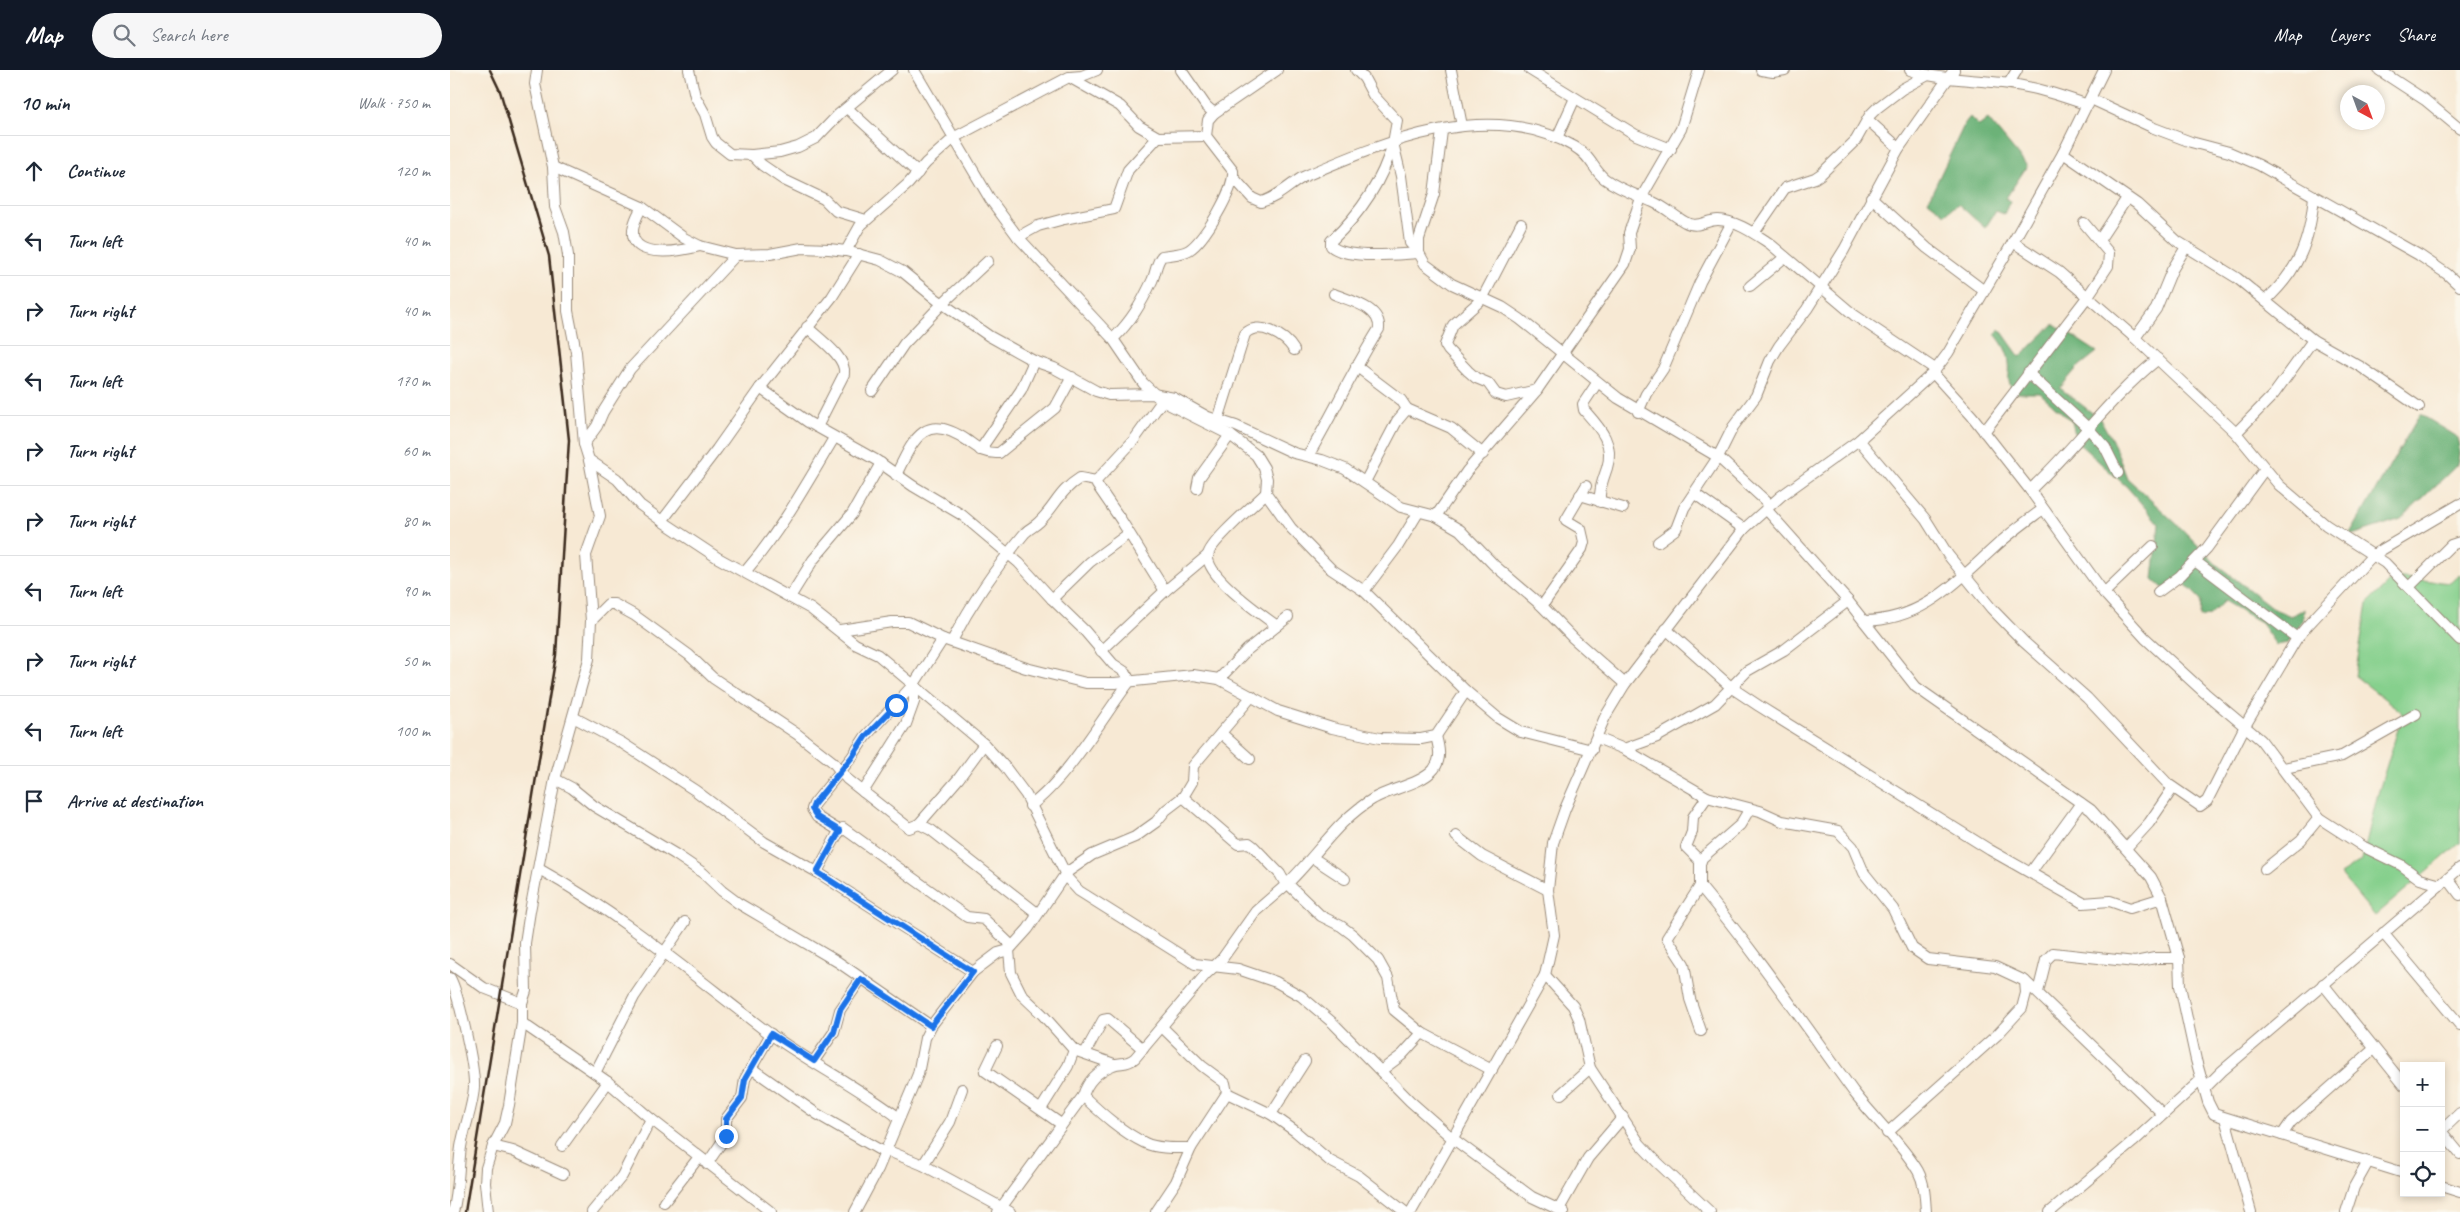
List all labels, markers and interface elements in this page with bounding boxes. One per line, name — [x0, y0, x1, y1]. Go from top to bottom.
search box — [92, 13, 442, 58]
text: Map — [25, 20, 62, 50]
icon: search — [110, 21, 138, 49]
text: Search here — [150, 23, 228, 47]
text: Map — [2274, 24, 2302, 46]
text: Layers — [2330, 24, 2369, 46]
text: Share — [2397, 24, 2435, 46]
north arrow — [2340, 85, 2385, 130]
text: 10 min — [20, 90, 70, 116]
text: Walk · 750 m — [358, 93, 430, 113]
icon: ahead — [20, 157, 48, 185]
text: Continue — [67, 159, 124, 183]
text: 120 m — [396, 161, 430, 181]
icon: left — [20, 227, 48, 255]
text: Turn left — [67, 229, 122, 253]
text: 40 m — [403, 231, 430, 251]
icon: right — [20, 297, 48, 325]
text: Turn right — [67, 299, 134, 323]
text: 40 m — [403, 301, 430, 321]
icon: left — [20, 367, 48, 395]
text: Turn left — [67, 369, 122, 393]
text: 170 m — [396, 371, 430, 391]
icon: right — [20, 437, 48, 465]
text: Turn right — [67, 439, 134, 463]
text: 60 m — [403, 441, 430, 461]
icon: right — [20, 507, 48, 535]
text: Turn right — [67, 509, 134, 533]
text: 80 m — [403, 511, 430, 531]
icon: left — [20, 577, 48, 605]
text: Turn left — [67, 579, 122, 603]
text: 90 m — [403, 581, 430, 601]
icon: right — [20, 647, 48, 675]
text: Turn right — [67, 649, 134, 673]
text: 50 m — [403, 651, 430, 671]
route start — [885, 694, 908, 717]
icon: left — [20, 717, 48, 745]
text: Turn left — [67, 719, 122, 743]
text: 100 m — [396, 721, 430, 741]
icon: arrive — [20, 787, 48, 815]
text: Arrive at destination — [67, 789, 203, 813]
map controls — [2400, 1062, 2445, 1197]
button: + — [2400, 1062, 2445, 1107]
button: − — [2400, 1107, 2445, 1152]
route end — [715, 1125, 738, 1148]
button: locate — [2400, 1152, 2445, 1197]

